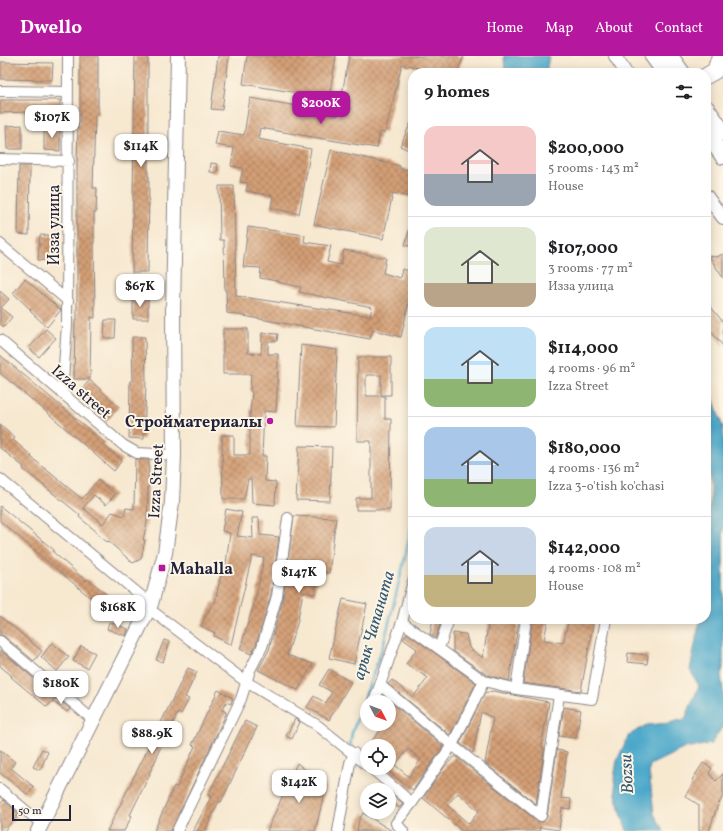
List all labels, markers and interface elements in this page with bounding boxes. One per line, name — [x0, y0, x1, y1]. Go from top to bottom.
text: Dwello — [20, 15, 82, 41]
text: Home — [486, 19, 523, 38]
text: Map — [545, 19, 573, 38]
text: About — [595, 19, 633, 38]
text: Contact — [655, 19, 703, 38]
text: 9 homes — [424, 81, 490, 104]
icon: filters — [673, 81, 695, 103]
pin: $200K — [293, 91, 349, 125]
text: $200K — [301, 95, 341, 113]
pin: $107K — [24, 105, 80, 139]
text: $107K — [34, 109, 70, 127]
pin: $114K — [113, 134, 169, 168]
text: $200,000 — [548, 137, 624, 160]
text: $114K — [124, 138, 159, 156]
icon: home — [456, 142, 504, 190]
text: 5 rooms · 143 m² — [548, 160, 639, 178]
text: House — [548, 178, 584, 196]
street label: Изза улица — [44, 184, 66, 266]
text: $107,000 — [548, 237, 618, 260]
icon: home — [456, 243, 504, 291]
text: 3 rooms · 77 m² — [548, 260, 633, 278]
pin: $67K — [116, 274, 164, 308]
text: $67K — [125, 278, 155, 296]
text: Изза улица — [548, 278, 614, 296]
text: $114,000 — [548, 337, 618, 360]
icon: home — [456, 343, 504, 391]
street label: Izza street — [46, 360, 116, 425]
text: 4 rooms · 96 m² — [548, 360, 635, 378]
text: Izza Street — [548, 378, 609, 396]
place label: Стройматериалы — [125, 412, 262, 434]
marker: Стройматериалы — [265, 416, 275, 426]
text: $180,000 — [548, 437, 621, 460]
street label: Izza Street — [144, 443, 170, 519]
icon: home — [456, 443, 504, 491]
text: 4 rooms · 136 m² — [548, 460, 640, 478]
text: Izza 3-o'tish ko'chasi — [548, 478, 664, 496]
text: $142,000 — [548, 537, 620, 560]
icon: home — [456, 543, 504, 591]
place label: Mahalla — [170, 559, 233, 581]
pin: $147K — [271, 560, 327, 594]
text: 4 rooms · 108 m² — [548, 560, 641, 578]
marker: Mahalla — [157, 563, 167, 573]
text: $147K — [281, 564, 317, 582]
water label: арык Чапаната — [348, 568, 401, 682]
text: House — [548, 578, 584, 596]
pin: $168K — [90, 595, 146, 629]
text: $168K — [100, 599, 136, 617]
pin: $180K — [33, 671, 89, 705]
text: $180K — [43, 675, 80, 693]
north arrow — [360, 695, 396, 731]
map controls — [360, 695, 396, 819]
pin: $88.9K — [119, 721, 185, 755]
text: $88.9K — [131, 725, 173, 743]
button: locate — [360, 739, 396, 775]
water label: Bozsu — [615, 753, 640, 794]
pin: $142K — [271, 770, 327, 804]
text: $142K — [281, 774, 317, 792]
button: layers — [360, 783, 396, 819]
scale bar — [12, 803, 71, 822]
text: 50 m — [18, 804, 42, 819]

